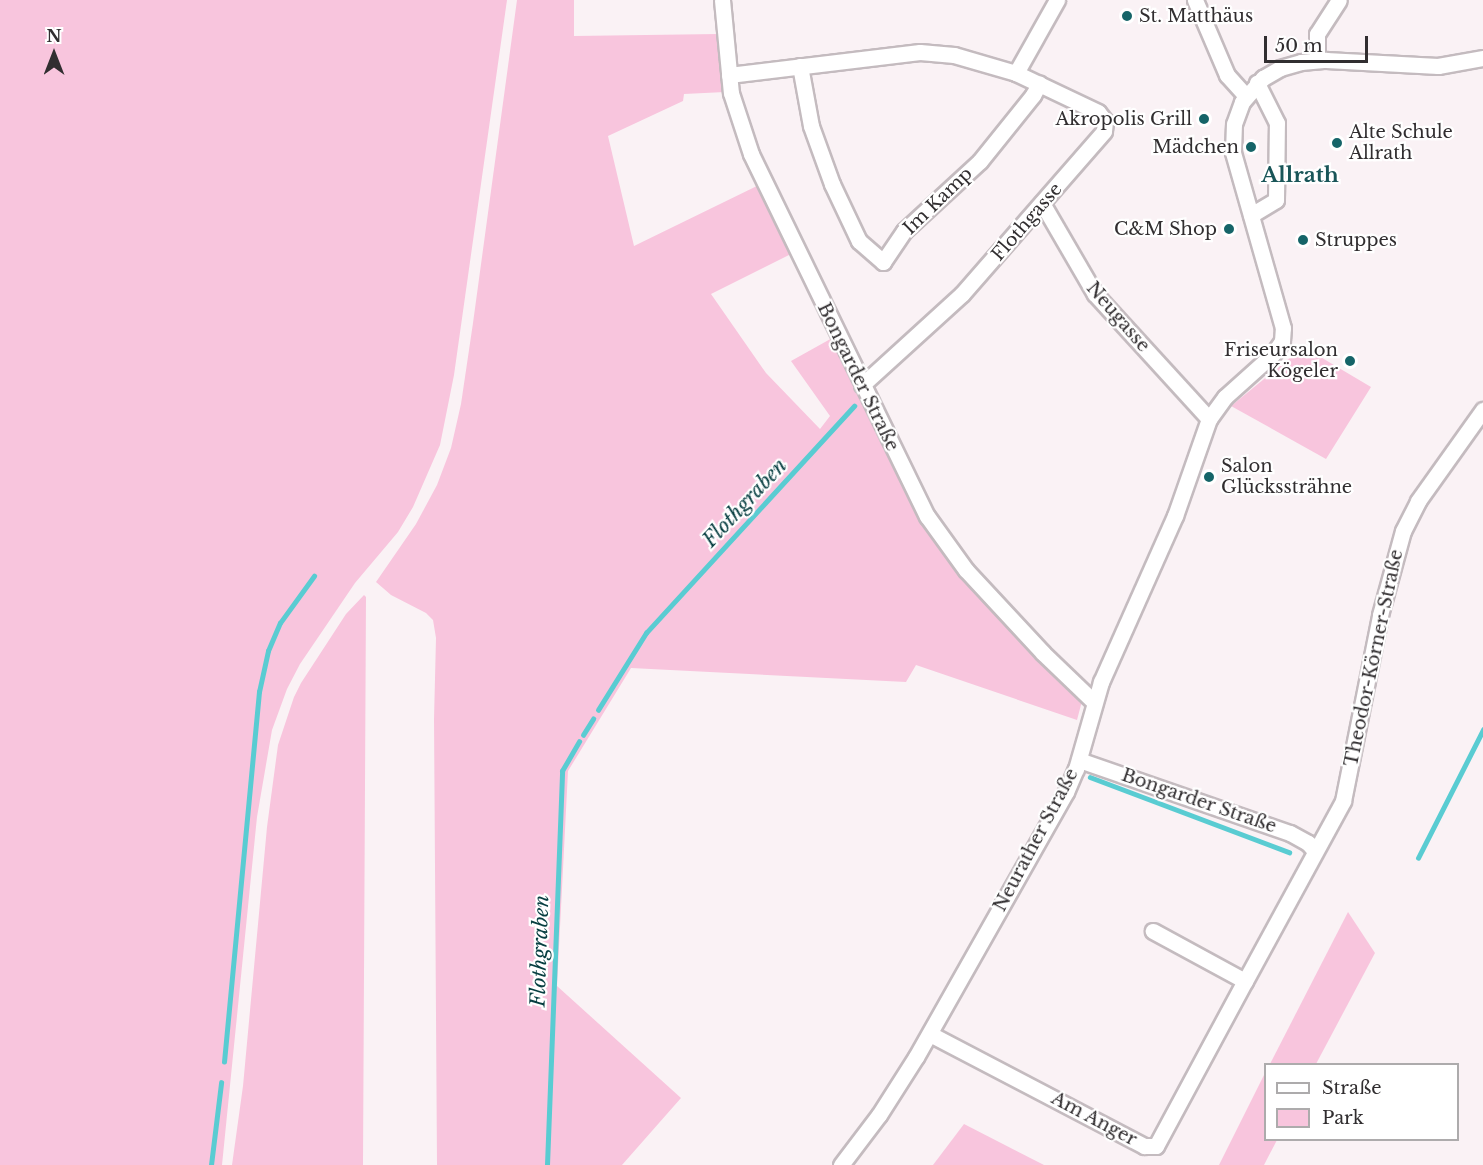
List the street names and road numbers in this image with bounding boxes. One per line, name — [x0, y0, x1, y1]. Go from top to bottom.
street label: Im Kamp — [899, 163, 977, 239]
street label: Flothgasse — [987, 179, 1067, 265]
street label: Neugasse — [1082, 278, 1154, 356]
street label: Bongarder Straße — [813, 299, 903, 455]
street label: Theodor-Körner-Straße — [1340, 548, 1408, 768]
street label: Bongarder Straße — [1118, 764, 1280, 838]
street label: Neurather Straße — [989, 765, 1083, 915]
street label: Am Anger — [1047, 1087, 1141, 1151]

